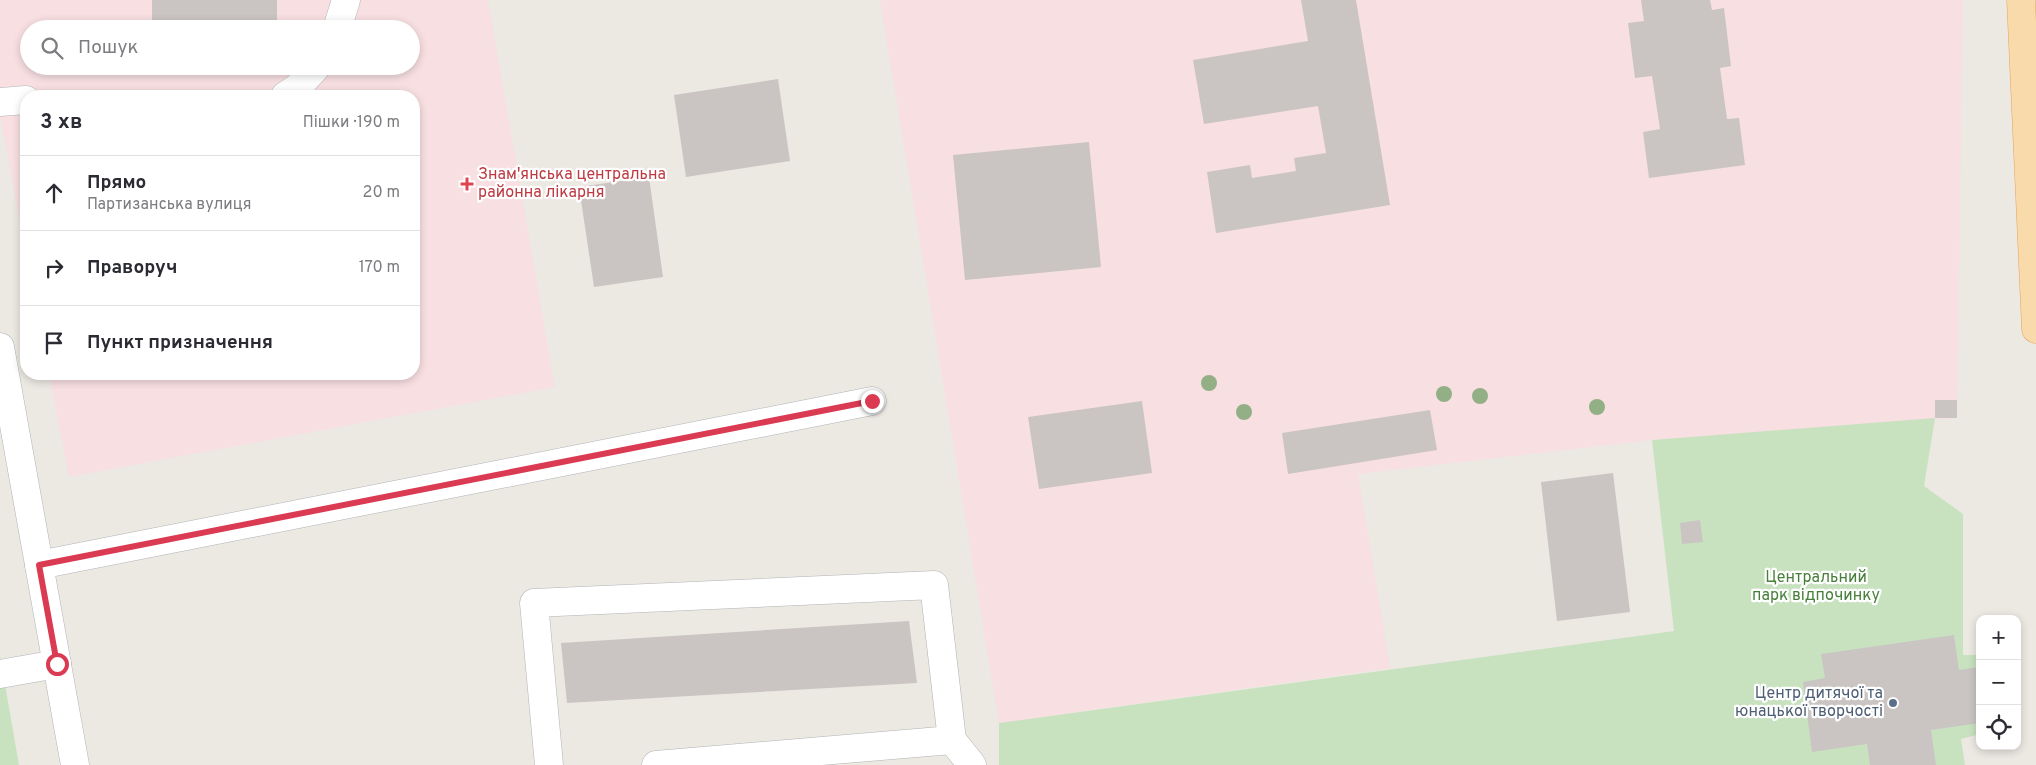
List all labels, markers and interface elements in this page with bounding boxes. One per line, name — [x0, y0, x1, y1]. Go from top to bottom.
search box — [20, 20, 420, 75]
icon: search — [38, 34, 66, 62]
text: Пошук — [78, 36, 138, 60]
text: 3 хв — [40, 109, 82, 136]
text: Пішки · 190 m — [303, 113, 400, 133]
place label: Знам'янська центральна районна лікарня — [478, 165, 666, 203]
text: Прямо — [87, 171, 146, 195]
marker: Знам'янська центральна районна лікарня — [460, 177, 474, 191]
icon: ahead — [40, 179, 68, 207]
text: 20 m — [363, 183, 400, 203]
text: Партизанська вулиця — [87, 195, 252, 215]
icon: right — [40, 254, 68, 282]
text: Праворуч — [87, 256, 178, 280]
text: 170 m — [359, 258, 400, 278]
icon: arrive — [40, 329, 68, 357]
text: Пункт призначення — [87, 331, 273, 355]
route end — [861, 390, 884, 413]
park label: Центральний парк відпочинку — [1752, 568, 1880, 606]
map controls — [1976, 615, 2021, 750]
button: + — [1976, 615, 2021, 660]
route start — [46, 653, 69, 676]
button: − — [1976, 660, 2021, 705]
place label: Центр дитячої та юнацької творчості — [1735, 684, 1883, 722]
marker: Центр дитячої та юнацької творчості — [1887, 697, 1899, 709]
button: locate — [1976, 705, 2021, 750]

